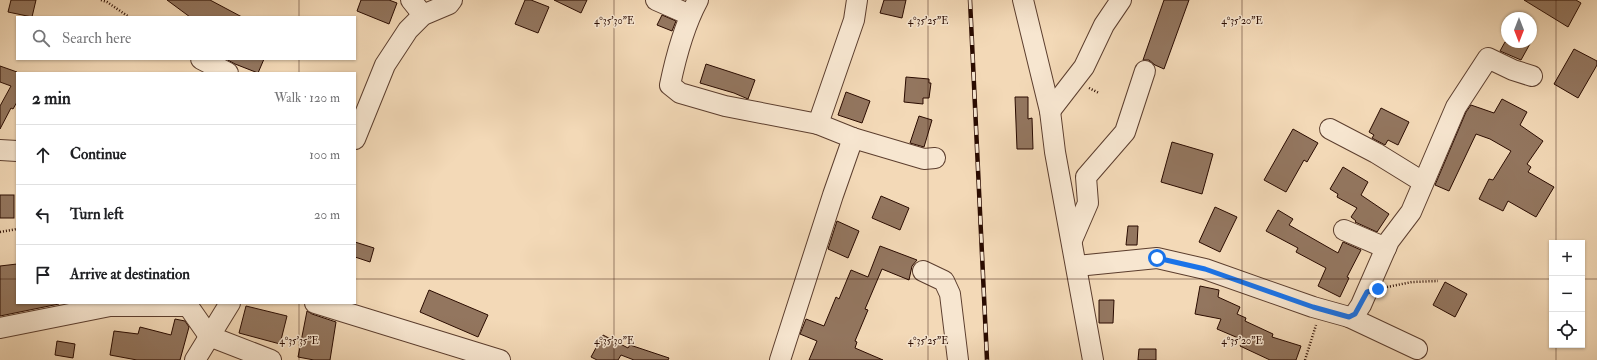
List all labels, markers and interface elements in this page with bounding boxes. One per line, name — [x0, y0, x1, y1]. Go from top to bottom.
north arrow — [1501, 12, 1537, 48]
text: 4°35'30"E — [594, 15, 634, 27]
text: 4°35'25"E — [908, 15, 948, 27]
text: 4°35'20"E — [1221, 15, 1263, 27]
search box — [16, 16, 356, 60]
icon: search — [30, 27, 52, 49]
text: Search here — [62, 29, 131, 48]
text: 2 min — [32, 88, 71, 109]
text: Walk · 120 m — [274, 90, 340, 106]
icon: ahead — [32, 144, 54, 166]
text: Continue — [70, 145, 126, 164]
text: 100 m — [309, 147, 340, 163]
icon: left — [32, 204, 54, 226]
text: Turn left — [70, 205, 124, 224]
text: 20 m — [314, 207, 340, 223]
map controls — [1549, 240, 1585, 348]
button: + — [1549, 240, 1585, 276]
route start — [1148, 249, 1166, 267]
icon: arrive — [32, 264, 54, 286]
text: Arrive at destination — [70, 265, 190, 284]
button: − — [1549, 276, 1585, 312]
route end — [1369, 280, 1387, 298]
button: locate — [1549, 312, 1585, 348]
text: 4°35'35"E — [279, 335, 319, 347]
text: 4°35'30"E — [594, 335, 634, 347]
text: 4°35'25"E — [908, 335, 948, 347]
text: 4°35'20"E — [1221, 335, 1263, 347]

